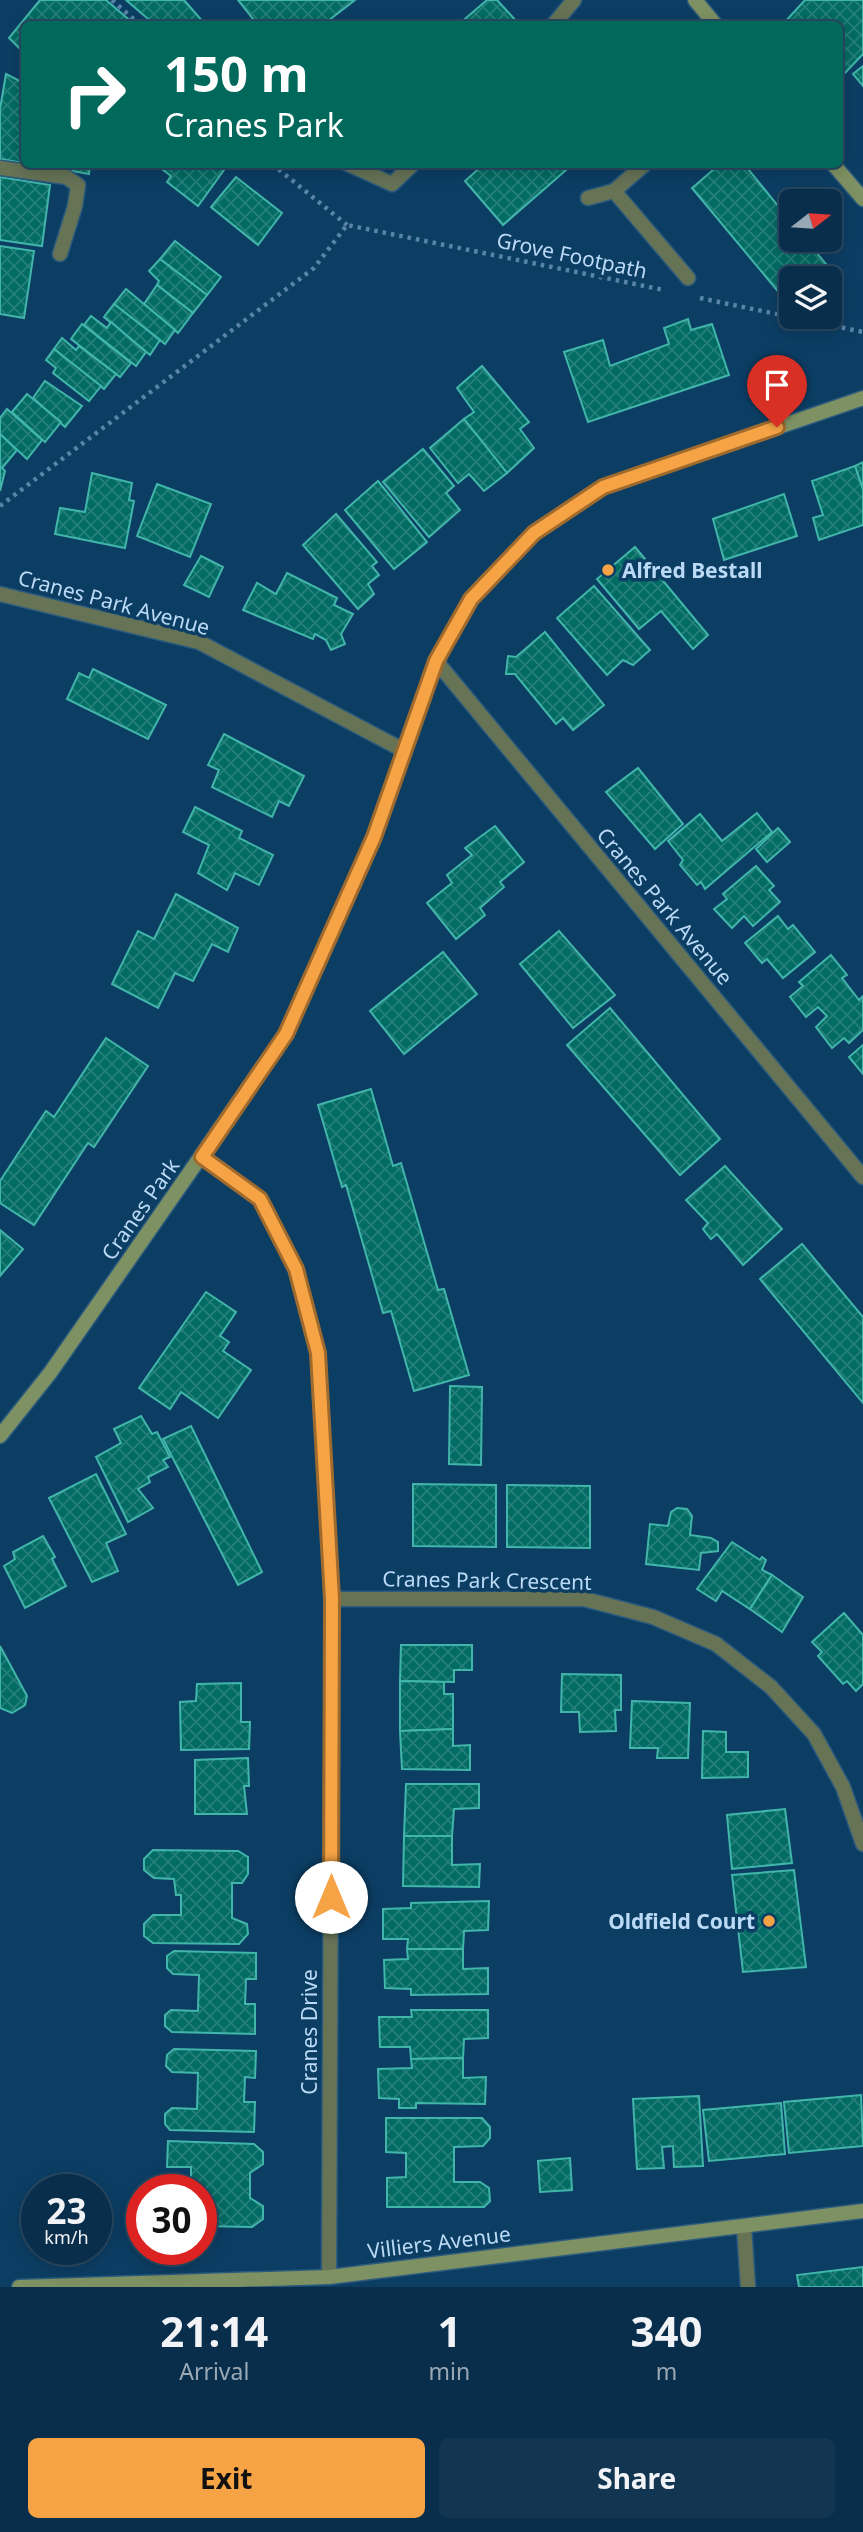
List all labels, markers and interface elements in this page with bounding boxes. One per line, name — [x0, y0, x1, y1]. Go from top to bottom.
text: 150 m — [164, 40, 309, 106]
icon: right — [49, 49, 140, 140]
text: Cranes Park — [164, 103, 344, 146]
north arrow — [779, 189, 842, 252]
map controls — [779, 189, 842, 329]
street label: Grove Footpath — [494, 225, 650, 285]
button: layers — [779, 266, 842, 329]
pin — [747, 355, 807, 427]
icon: arrive — [758, 366, 796, 404]
place label: Alfred Bestall — [622, 556, 762, 584]
marker: Alfred Bestall — [600, 562, 616, 578]
street label: Cranes Park Avenue — [15, 563, 213, 641]
street label: Cranes Park Avenue — [591, 821, 739, 991]
street label: Cranes Park — [95, 1152, 186, 1265]
street label: Cranes Park Crescent — [382, 1564, 592, 1596]
position arrow — [294, 1860, 368, 1934]
place label: Oldfield Court — [608, 1907, 755, 1935]
marker: Oldfield Court — [761, 1913, 777, 1929]
street label: Cranes Drive — [295, 1969, 323, 2095]
speed limit sign: 30 — [126, 2174, 217, 2265]
text: 23 — [46, 2187, 87, 2234]
street label: Villiers Avenue — [366, 2219, 512, 2265]
text: km/h — [44, 2225, 89, 2249]
text: 21:14 — [160, 2302, 268, 2359]
text: 1 — [437, 2302, 461, 2359]
text: 340 — [631, 2302, 703, 2359]
text: Arrival — [179, 2355, 249, 2387]
text: min — [429, 2355, 470, 2387]
text: m — [656, 2355, 677, 2387]
button: Exit — [28, 2438, 425, 2518]
button: Share — [439, 2438, 835, 2518]

